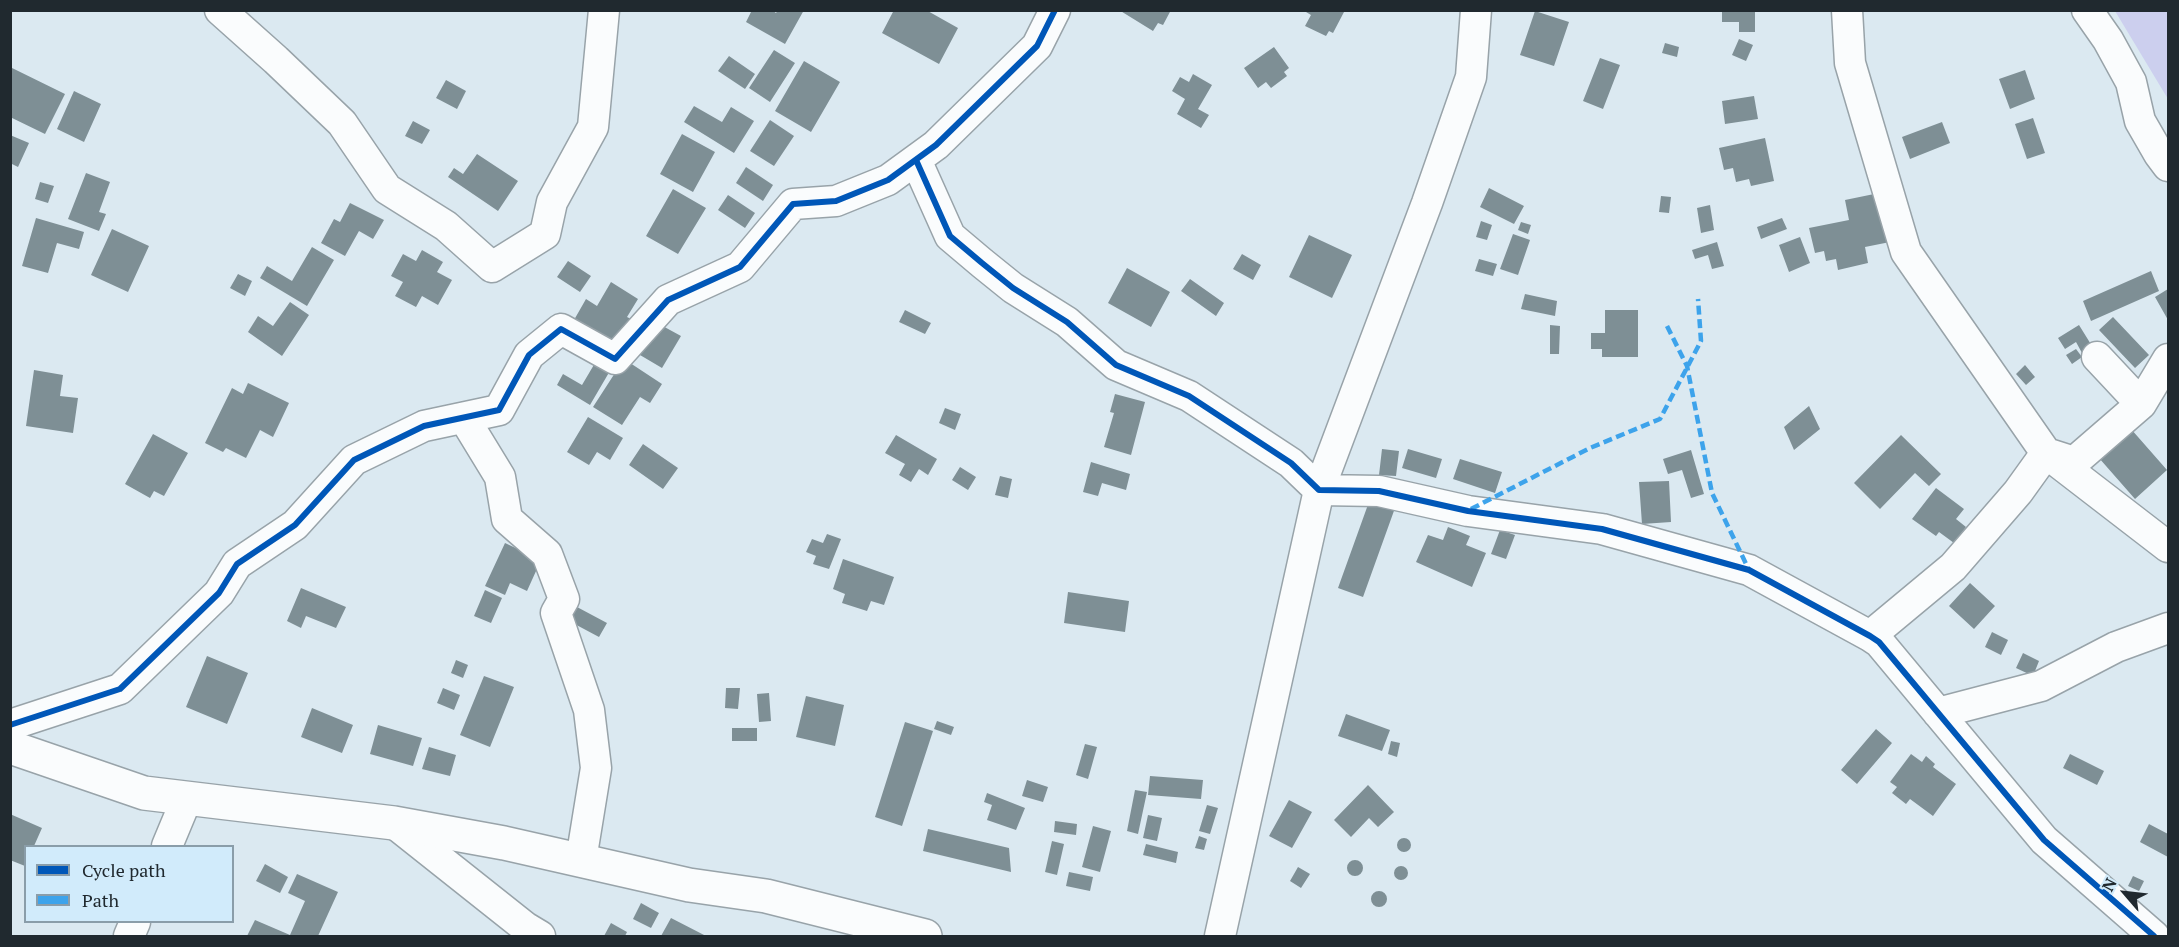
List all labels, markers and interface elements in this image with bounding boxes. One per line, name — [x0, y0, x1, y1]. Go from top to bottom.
legend — [24, 845, 234, 923]
text: Cycle path — [82, 858, 166, 882]
north arrow — [2095, 863, 2155, 923]
text: N — [2097, 874, 2122, 895]
text: Path — [82, 888, 119, 912]

